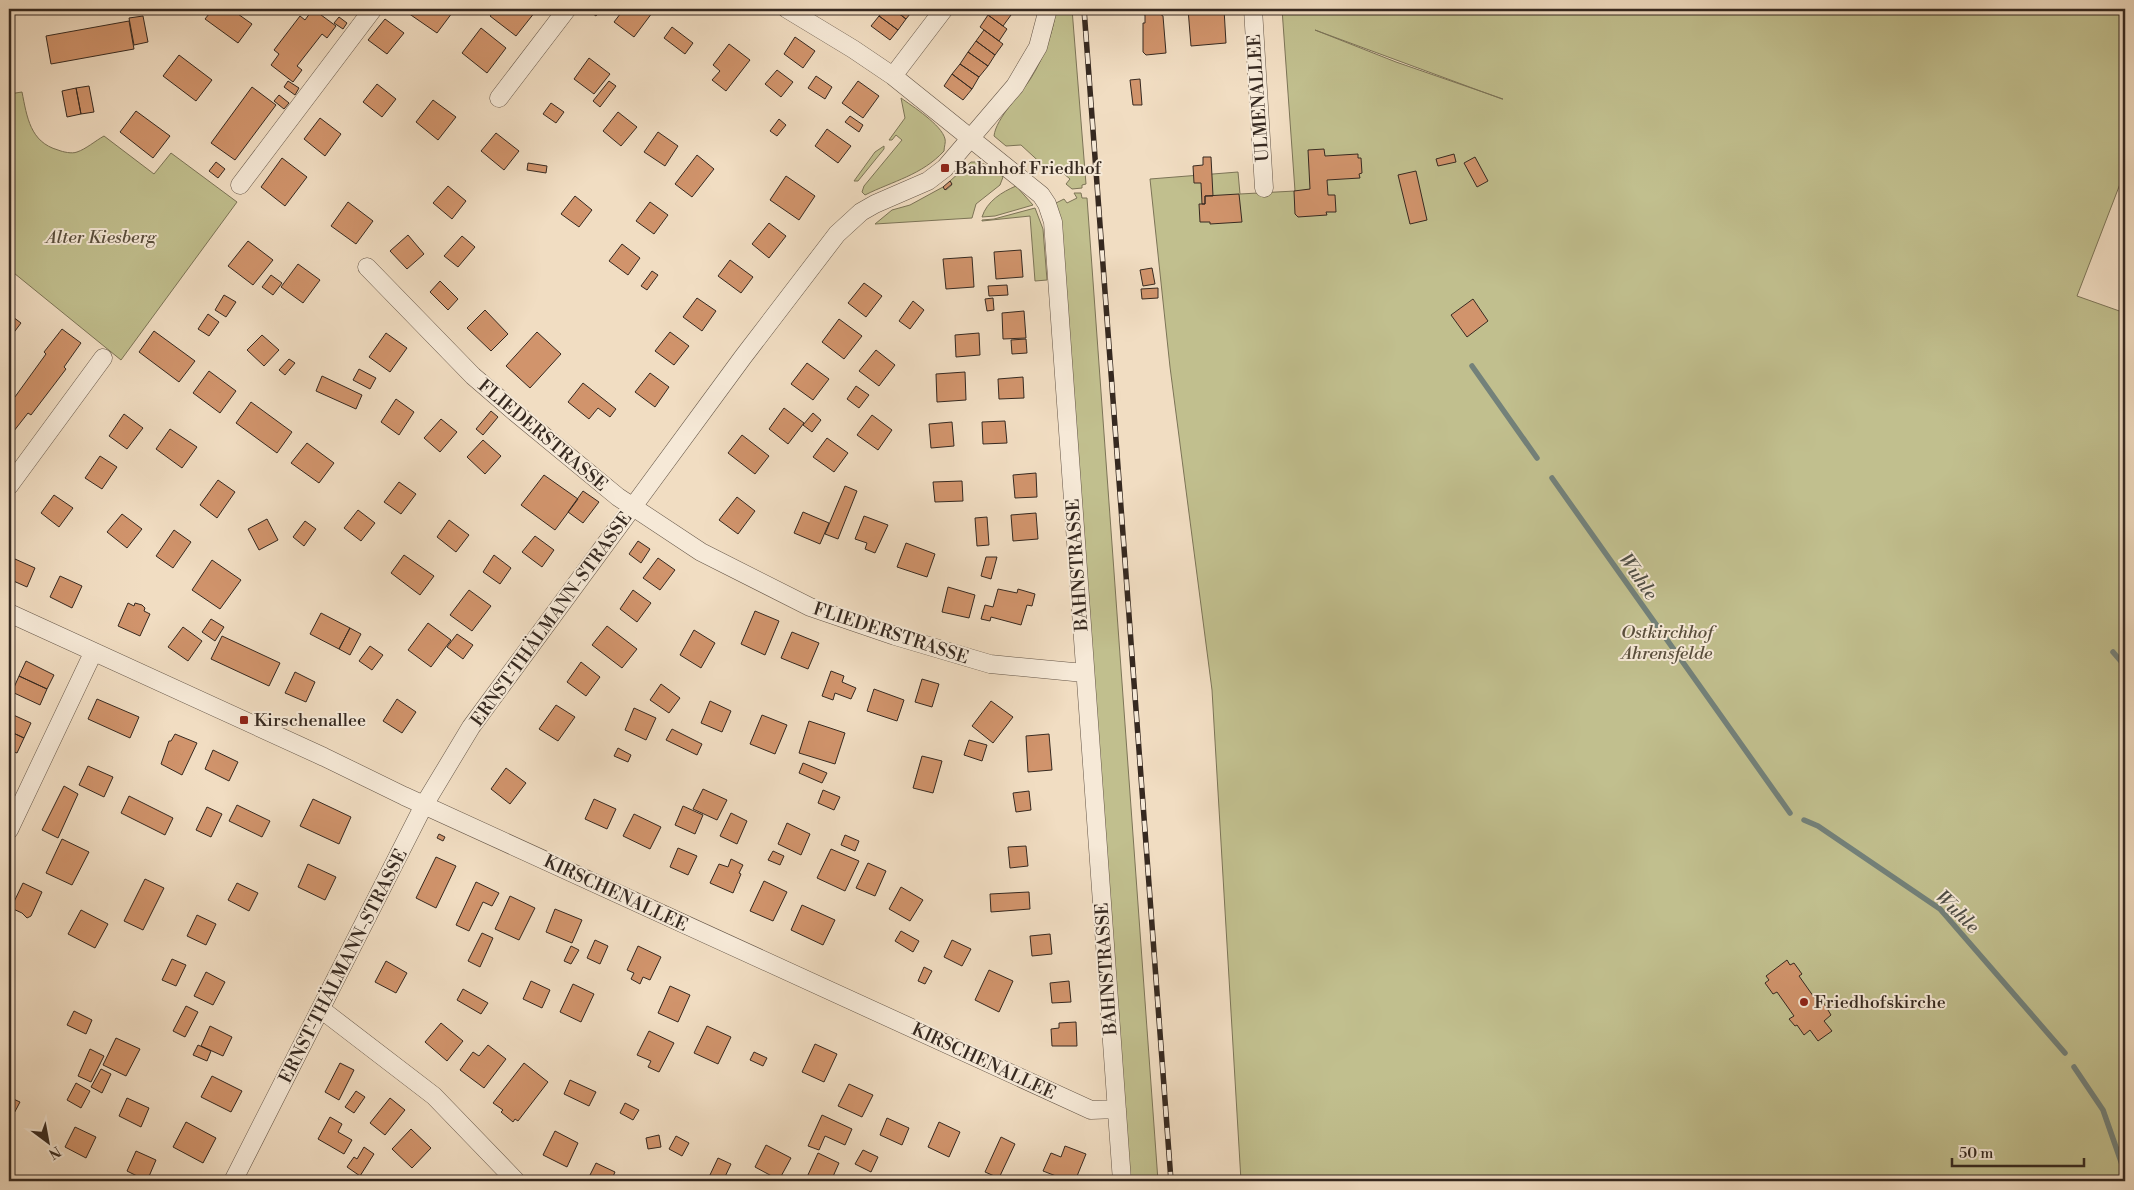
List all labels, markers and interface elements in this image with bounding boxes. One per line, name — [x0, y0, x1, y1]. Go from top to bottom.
street label: ULMENALLEE — [1243, 33, 1274, 163]
place label: Bahnhof Friedhof — [954, 157, 1103, 180]
marker: Bahnhof Friedhof — [939, 162, 951, 174]
park label: Alter Kiesberg — [44, 226, 157, 249]
street label: FLIEDERSTRASSE — [473, 374, 612, 496]
street label: BAHNSTRASSE — [1061, 498, 1094, 633]
street label: ERNST-THÄLMANN-STRASSE — [466, 507, 637, 731]
water label: Wuhle — [1613, 548, 1663, 605]
street label: FLIEDERSTRASSE — [810, 597, 972, 670]
park label: Ostkirchhof Ahrensfelde — [1620, 621, 1717, 665]
place label: Kirschenallee — [254, 709, 366, 732]
marker: Kirschenallee — [238, 714, 250, 726]
street label: ERNST-THÄLMANN-STRASSE — [274, 845, 413, 1087]
street label: KIRSCHENALLEE — [540, 850, 692, 937]
water label: Wuhle — [1930, 885, 1984, 938]
street label: BAHNSTRASSE — [1090, 902, 1123, 1037]
place label: Friedhofskirche — [1814, 991, 1946, 1014]
marker: Friedhofskirche — [1798, 996, 1810, 1008]
street label: KIRSCHENALLEE — [908, 1018, 1060, 1105]
north arrow — [22, 1118, 72, 1168]
scale bar — [1952, 1135, 2084, 1167]
text: N — [45, 1142, 64, 1163]
text: 50 m — [1959, 1144, 1993, 1163]

